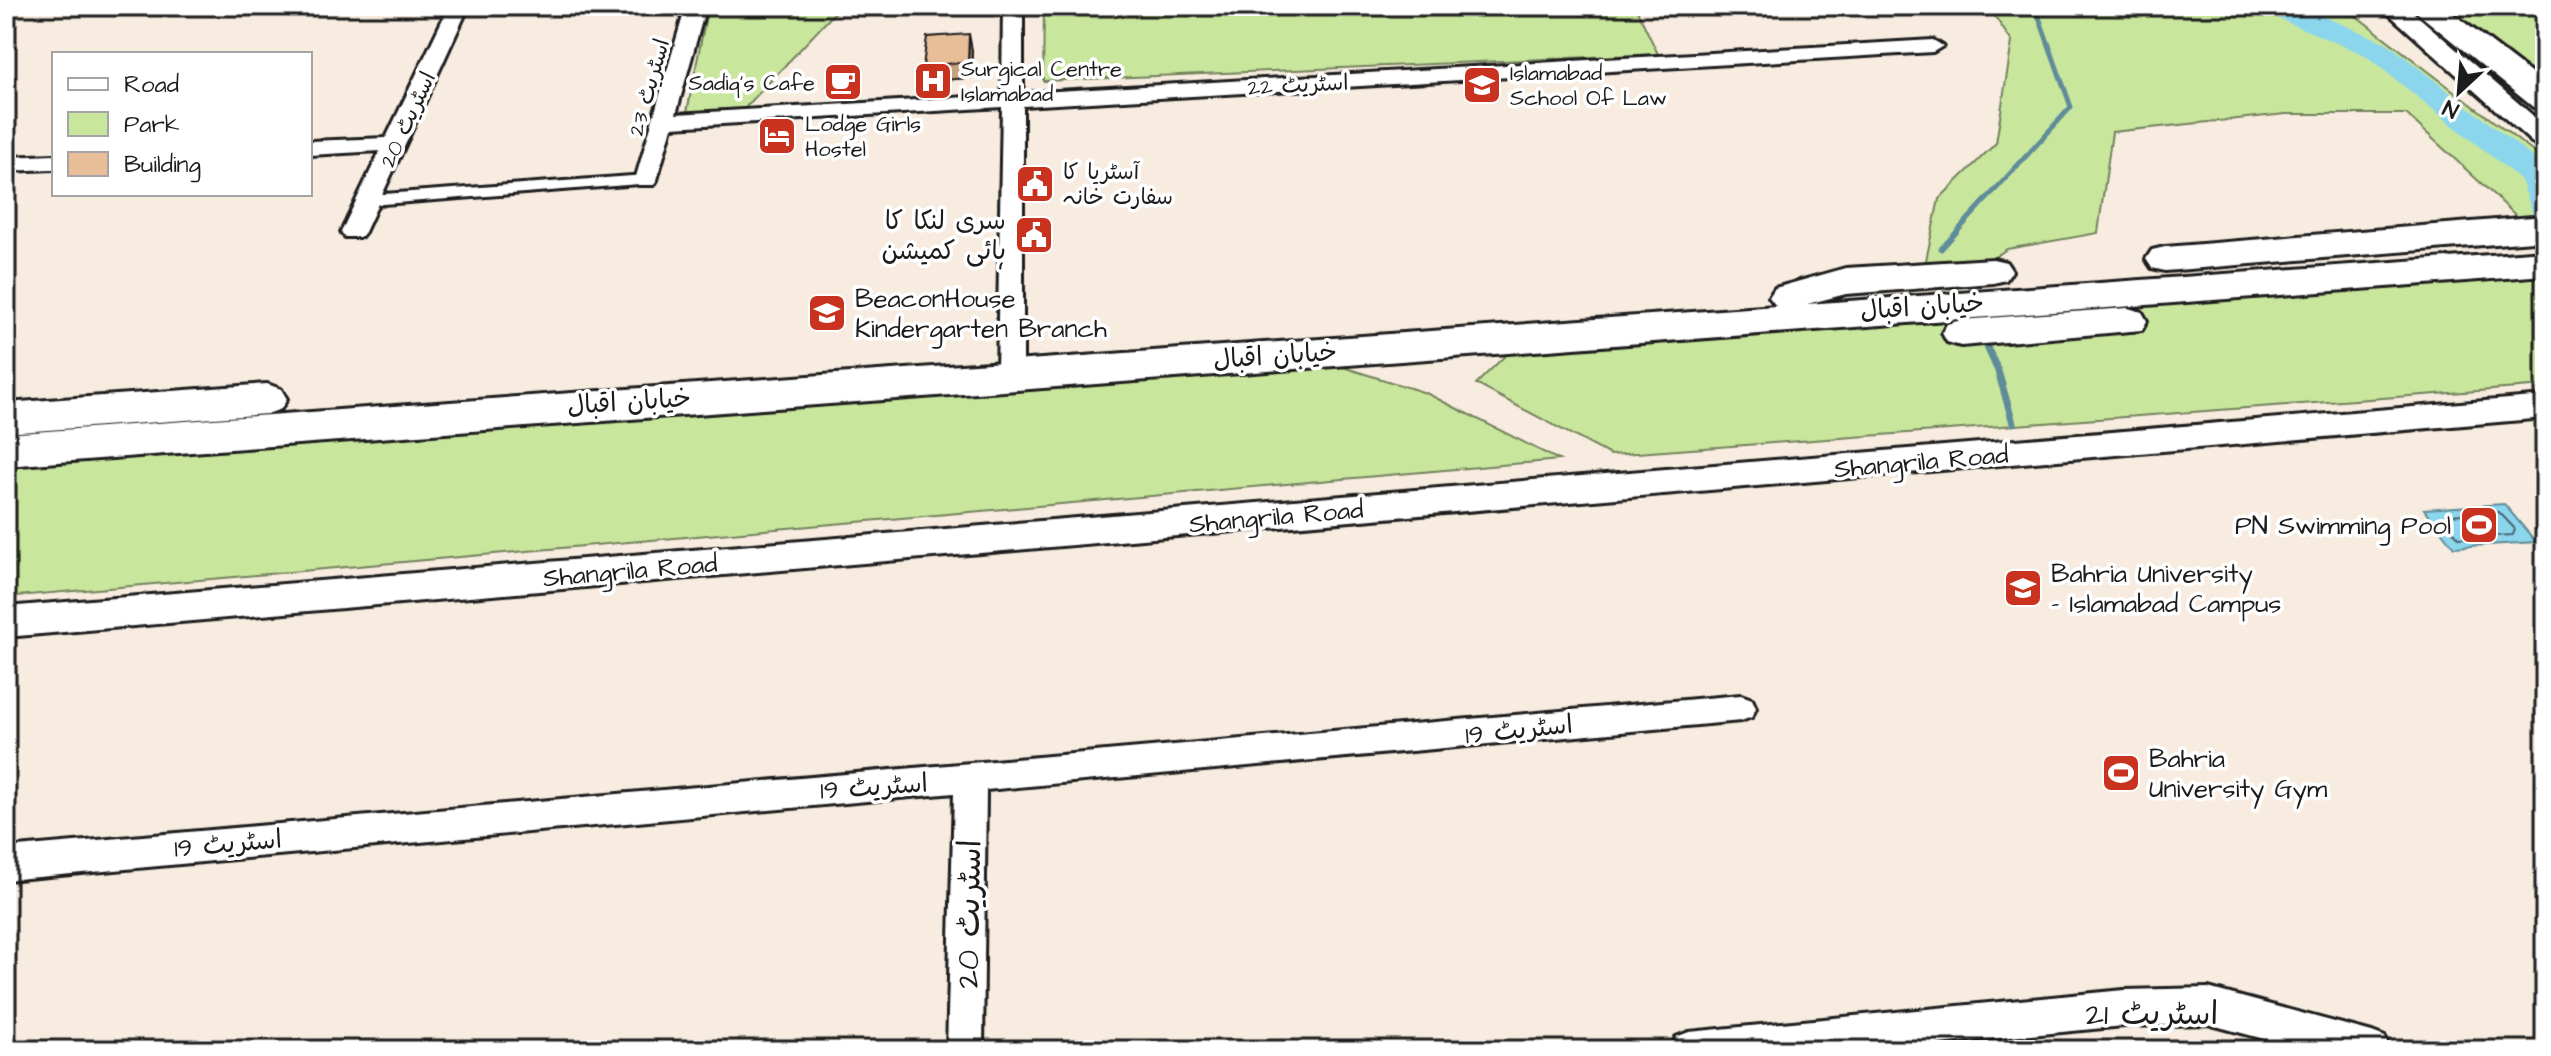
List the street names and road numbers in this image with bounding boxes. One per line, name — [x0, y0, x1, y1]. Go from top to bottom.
street label: اسٹریٹ 23 — [621, 35, 678, 140]
street label: اسٹریٹ 20 — [373, 67, 444, 173]
street label: اسٹریٹ 22 — [1247, 67, 1349, 104]
street label: خیابان اقبال — [1859, 285, 1985, 329]
street label: خیابان اقبال — [1212, 334, 1338, 378]
street label: خیابان اقبال — [566, 380, 692, 424]
street label: Shangrila Road — [1832, 436, 2010, 490]
street label: Shangrila Road — [1187, 491, 1365, 545]
street label: Shangrila Road — [541, 545, 719, 599]
street label: اسٹریٹ 19 — [1464, 706, 1575, 754]
street label: اسٹریٹ 19 — [819, 765, 929, 809]
street label: اسٹریٹ 19 — [173, 821, 283, 867]
street label: اسٹریٹ 20 — [946, 839, 993, 989]
street label: اسٹریٹ 21 — [2086, 992, 2218, 1037]

